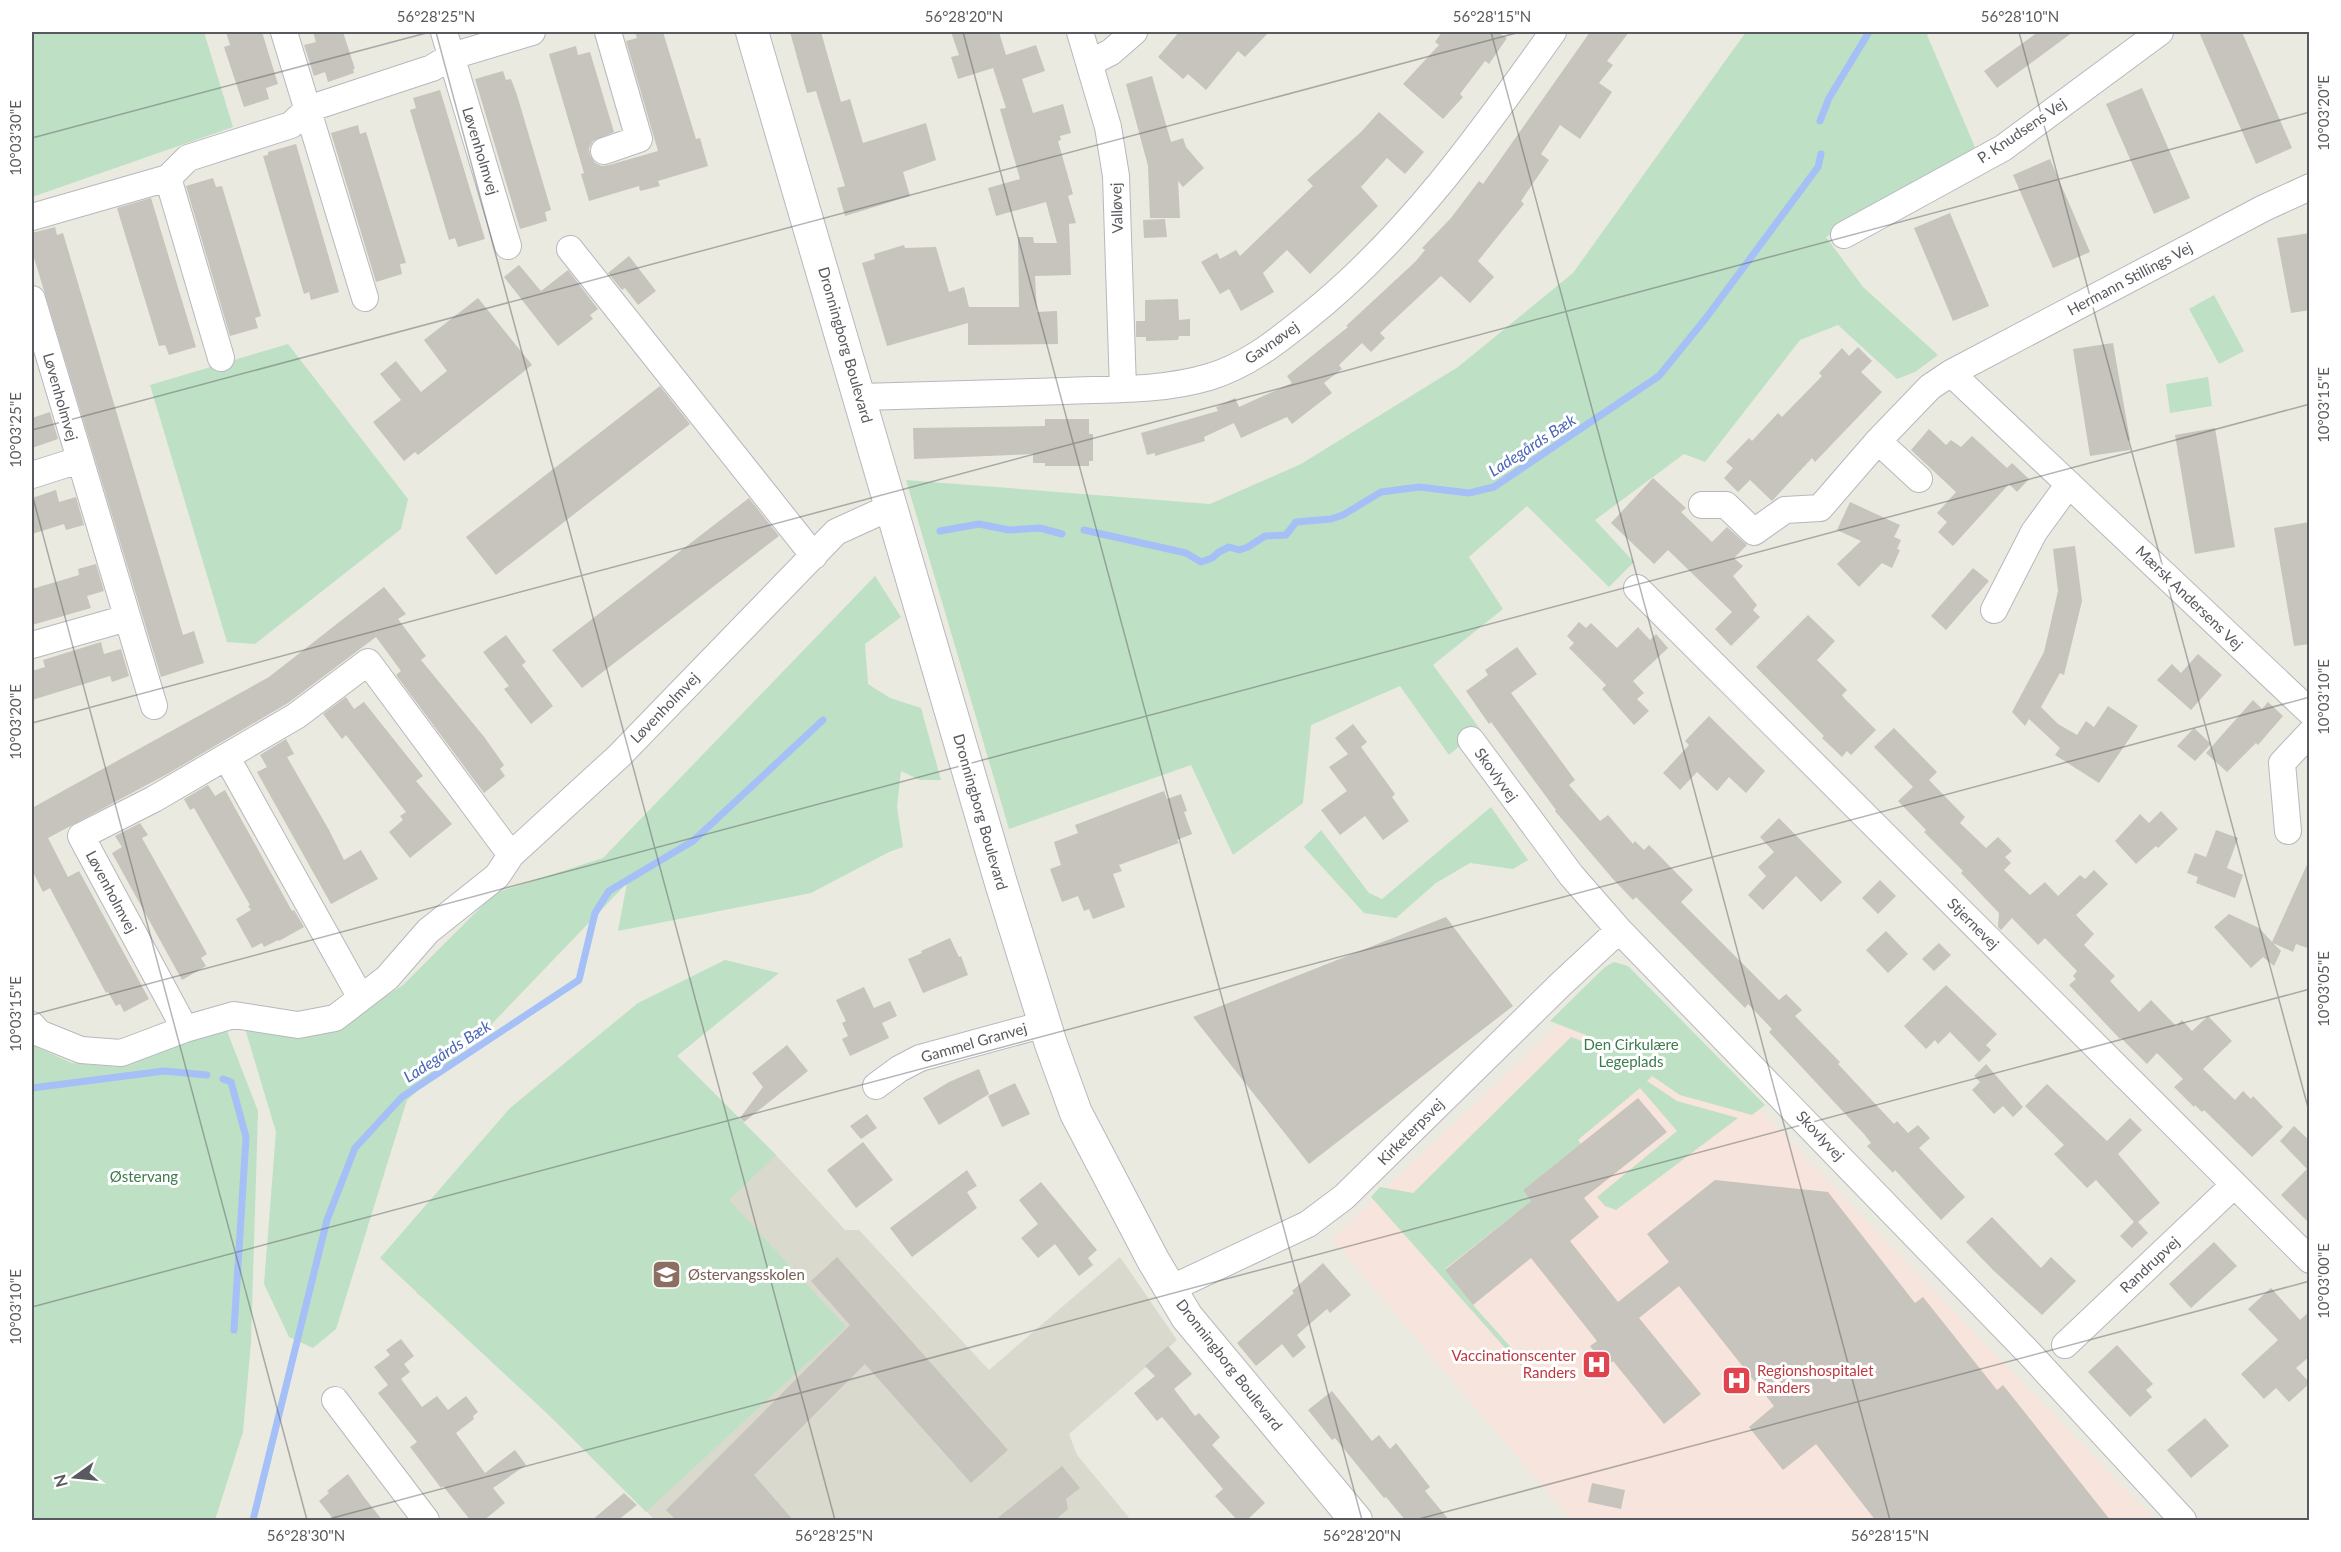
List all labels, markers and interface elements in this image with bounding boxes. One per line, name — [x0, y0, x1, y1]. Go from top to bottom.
text: 56°28'25"N — [397, 7, 475, 25]
text: 56°28'20"N — [925, 7, 1003, 25]
text: 56°28'15"N — [1453, 7, 1531, 25]
text: 56°28'10"N — [1981, 7, 2059, 25]
text: 10°03'20"E — [2314, 75, 2332, 151]
street label: P. Knudsens Vej — [1974, 94, 2069, 166]
text: 10°03'30"E — [6, 100, 24, 176]
street label: Løvenholmvej — [459, 105, 503, 197]
street label: Valløvej — [1106, 182, 1126, 234]
street label: Hermann Stillings Vej — [2064, 237, 2195, 319]
street label: Dronningborg Boulevard — [815, 265, 877, 425]
street label: Gavnøvej — [1241, 317, 1302, 367]
street label: Løvenholmvej — [40, 351, 82, 443]
text: 10°03'15"E — [2314, 367, 2332, 443]
text: 10°03'25"E — [6, 392, 24, 468]
water label: Ladegårds Bæk — [1485, 409, 1579, 480]
street label: Mærsk Andersens Vej — [2132, 541, 2247, 653]
text: 10°03'10"E — [2314, 659, 2332, 735]
street label: Løvenholmvej — [626, 668, 702, 746]
text: 10°03'20"E — [6, 684, 24, 760]
street label: Dronningborg Boulevard — [950, 732, 1012, 892]
street label: Skovlyvej — [1471, 744, 1522, 805]
street label: Løvenholmvej — [83, 847, 141, 936]
street label: Stjernevej — [1944, 894, 2003, 953]
text: 10°03'05"E — [2314, 951, 2332, 1027]
text: 10°03'15"E — [6, 976, 24, 1052]
water label: Ladegårds Bæk — [400, 1015, 494, 1086]
street label: Gammel Granvej — [919, 1018, 1029, 1066]
park label: Den Cirkulære Legeplads — [1583, 1035, 1679, 1070]
street label: Kirketerpsvej — [1373, 1094, 1447, 1168]
street label: Skovlyvej — [1793, 1107, 1848, 1164]
park label: Østervang — [110, 1167, 178, 1185]
street label: Randrupvej — [2116, 1232, 2183, 1296]
text: 10°03'00"E — [2314, 1243, 2332, 1319]
school or university icon: Østervangsskolen — [651, 1259, 683, 1291]
place label: Østervangsskolen — [688, 1265, 805, 1283]
text: 10°03'10"E — [6, 1269, 24, 1345]
street label: Dronningborg Boulevard — [1173, 1295, 1287, 1434]
place label: Vaccinationscenter Randers — [1451, 1346, 1577, 1381]
hospital icon: Vaccinationscenter Randers — [1581, 1349, 1613, 1381]
place label: Regionshospitalet Randers — [1757, 1361, 1874, 1396]
hospital icon: Regionshospitalet Randers — [1720, 1364, 1752, 1396]
north arrow — [45, 1447, 105, 1507]
text: N — [49, 1473, 71, 1489]
text: 56°28'30"N — [267, 1526, 345, 1544]
text: 56°28'25"N — [795, 1526, 873, 1544]
text: 56°28'20"N — [1323, 1526, 1401, 1544]
text: 56°28'15"N — [1851, 1526, 1929, 1544]

